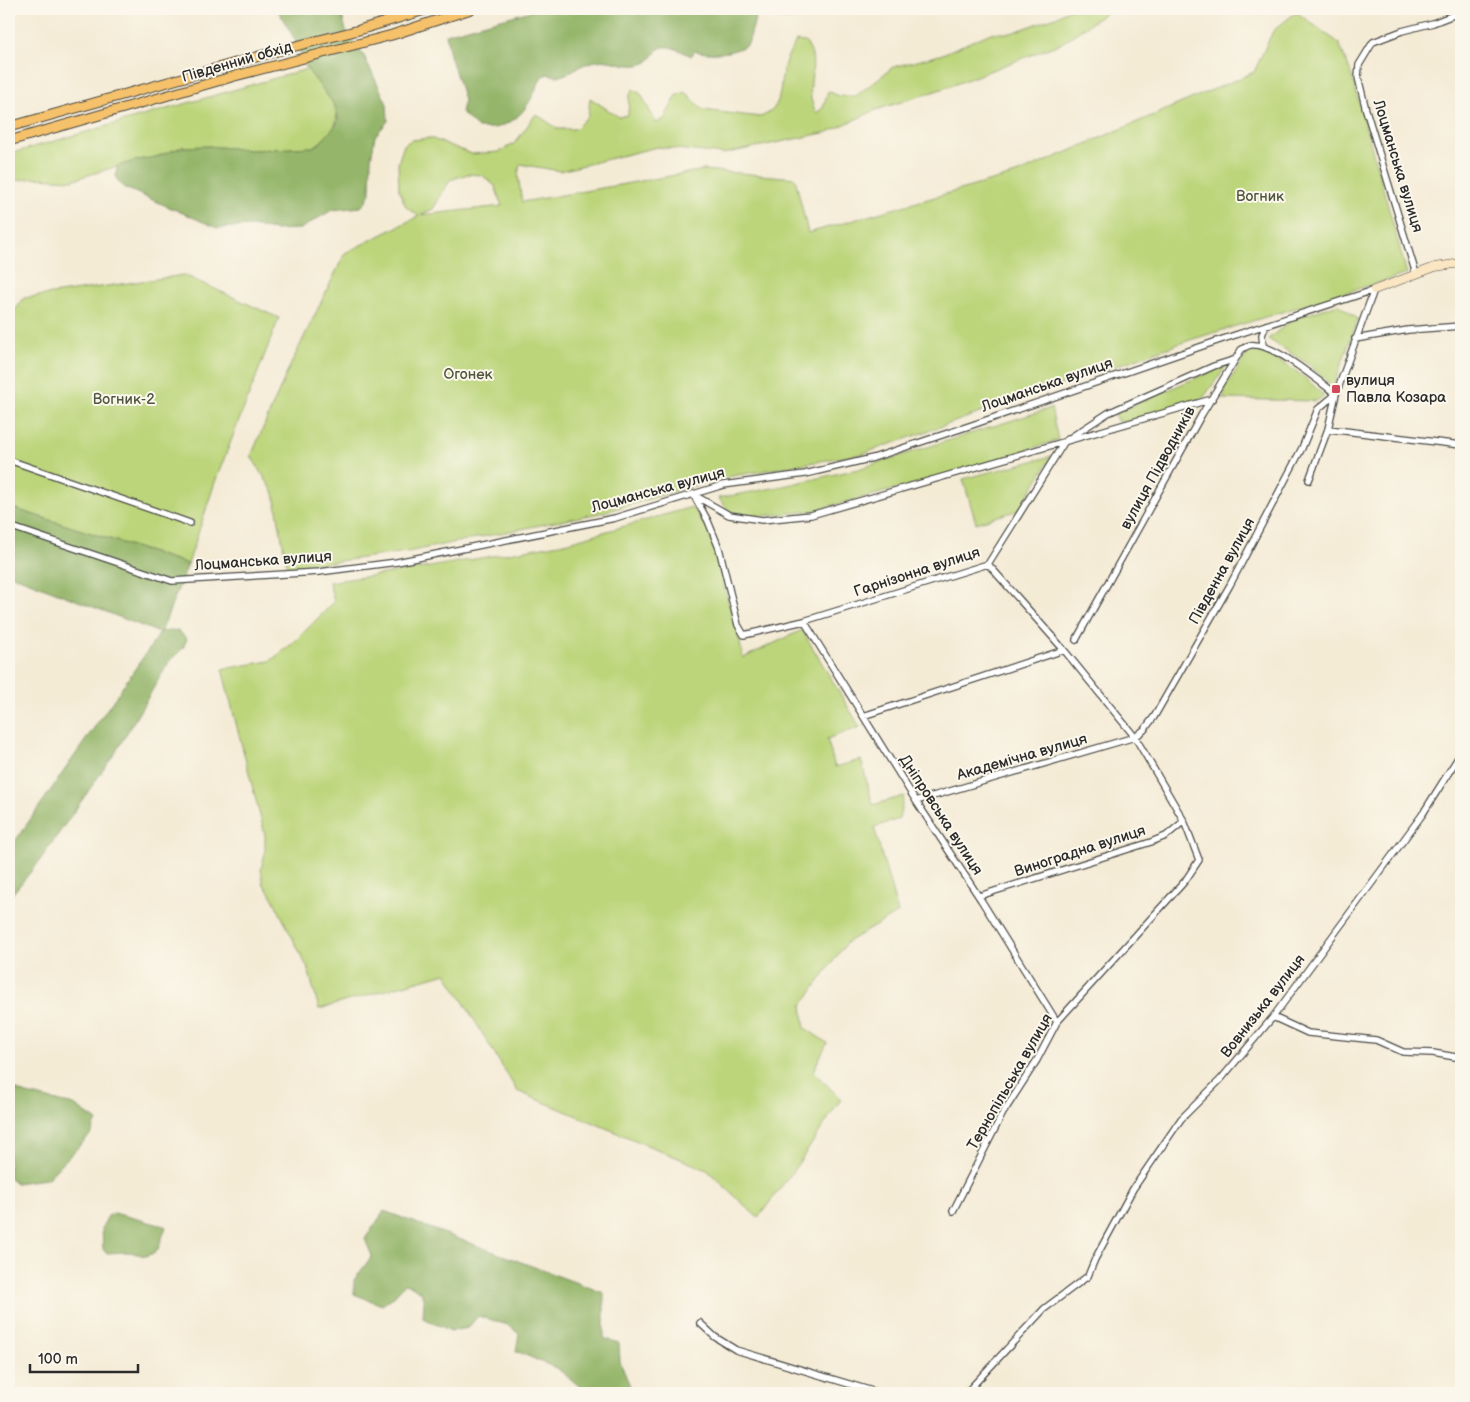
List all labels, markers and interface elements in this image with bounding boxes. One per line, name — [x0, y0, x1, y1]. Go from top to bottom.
street label: Південний обхід — [180, 37, 294, 87]
street label: Лоцманська вулиця — [1368, 96, 1427, 235]
park label: Вогник — [1236, 187, 1284, 206]
street label: Лоцманська вулиця — [978, 354, 1115, 417]
park label: Огонек — [444, 365, 492, 384]
place label: вулиця Павла Козара — [1346, 371, 1446, 407]
marker: вулиця Павла Козара — [1330, 383, 1342, 395]
park label: Вогник-2 — [93, 390, 155, 409]
street label: вулиця Підводників — [1116, 403, 1200, 533]
street label: Лоцманська вулиця — [588, 463, 727, 517]
street label: Південна вулиця — [1185, 514, 1259, 628]
street label: Гарнізонна вулиця — [852, 543, 982, 601]
street label: Лоцманська вулиця — [193, 547, 332, 575]
street label: Академічна вулиця — [954, 729, 1089, 785]
street label: Дніпровська вулиця — [895, 751, 987, 879]
street label: Виноградна вулиця — [1012, 821, 1148, 881]
street label: Вовнизька вулиця — [1217, 950, 1309, 1062]
street label: Тернопільська вулиця — [963, 1010, 1057, 1154]
scale bar — [30, 1342, 138, 1374]
text: 100 m — [38, 1350, 78, 1369]

